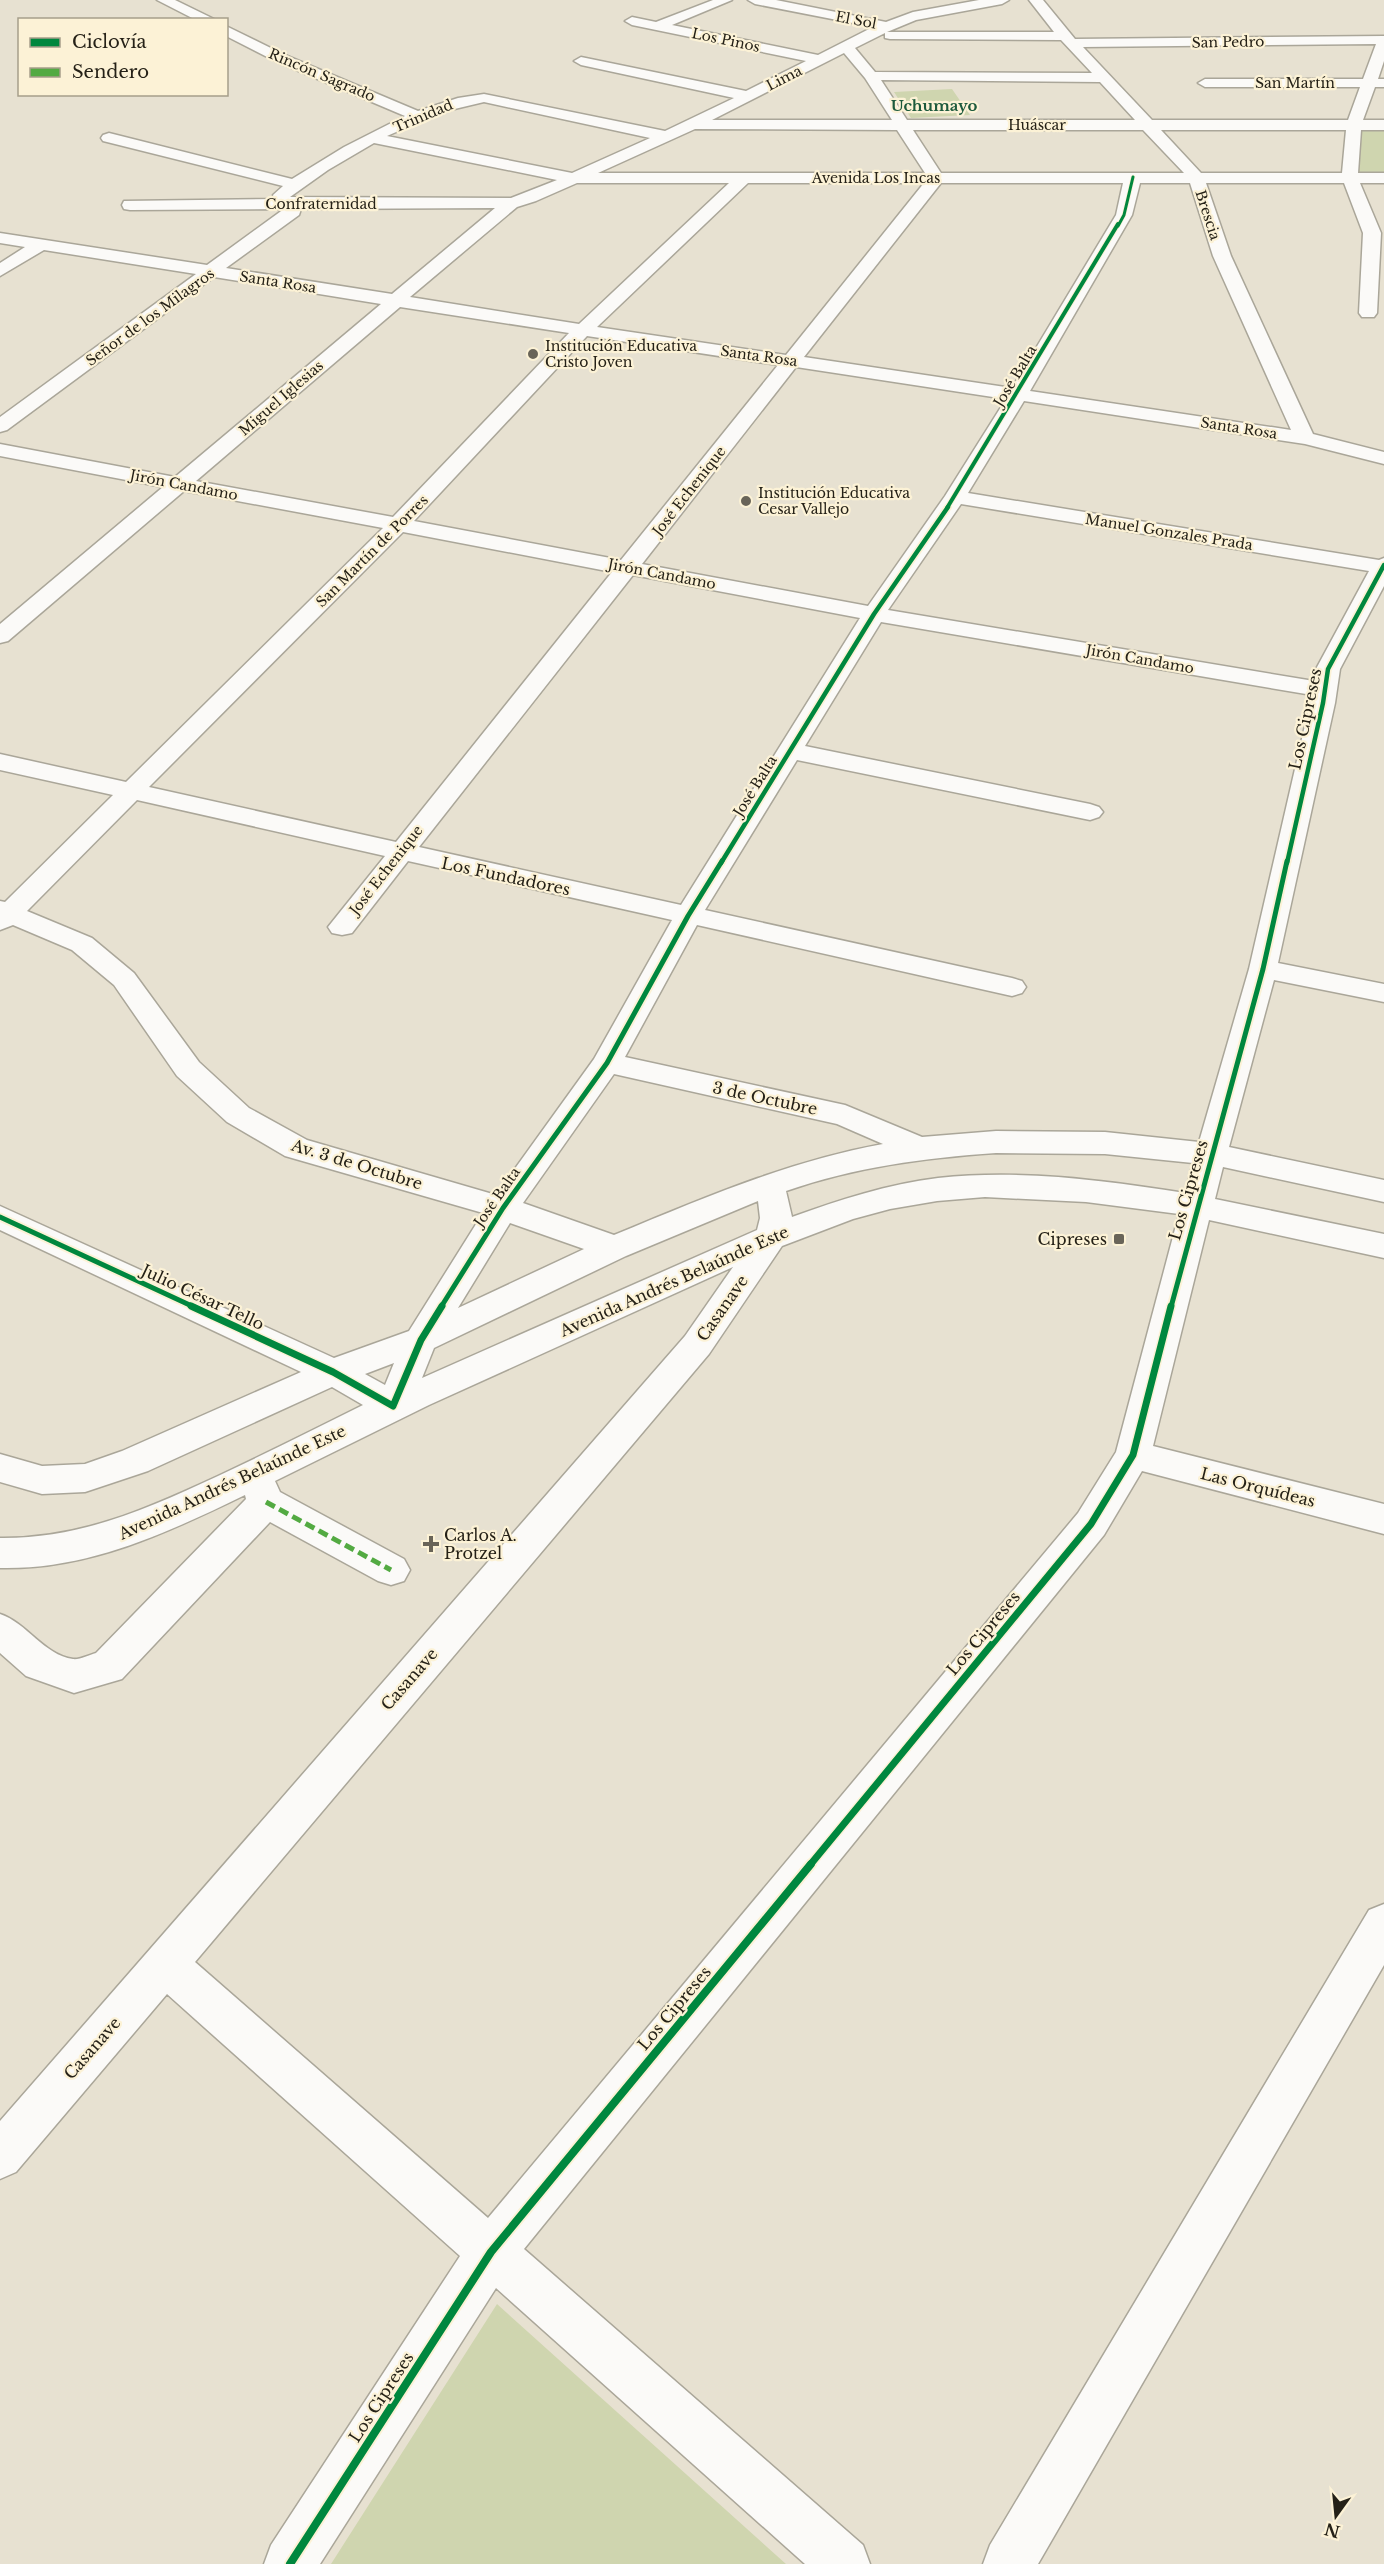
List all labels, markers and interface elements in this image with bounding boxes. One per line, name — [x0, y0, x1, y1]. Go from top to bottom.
street label: El Sol — [834, 7, 879, 33]
legend — [18, 18, 228, 96]
street label: Los Pinos — [690, 24, 762, 56]
text: Ciclovía — [72, 31, 147, 53]
street label: San Pedro — [1191, 32, 1265, 52]
street label: Rincón Sagrado — [266, 44, 378, 106]
text: Sendero — [72, 61, 149, 83]
street label: Lima — [763, 61, 805, 95]
street label: San Martín — [1255, 74, 1335, 92]
street label: Trinidad — [391, 95, 456, 137]
district label: Uchumayo — [891, 96, 977, 115]
street label: Huáscar — [1008, 116, 1066, 134]
street label: Avenida Los Incas — [811, 169, 940, 187]
street label: Brescia — [1191, 188, 1225, 243]
street label: Confraternidad — [265, 195, 377, 213]
street label: Señor de los Milagros — [82, 264, 218, 370]
street label: Santa Rosa — [238, 267, 318, 297]
place label: Institución Educativa Cristo Joven — [545, 337, 697, 371]
street label: Santa Rosa — [719, 342, 799, 370]
street label: José Balta — [989, 342, 1041, 412]
marker: Institución Educativa Cristo Joven — [526, 347, 540, 361]
street label: Miguel Iglesias — [235, 356, 327, 440]
street label: Santa Rosa — [1199, 413, 1279, 443]
street label: José Echenique — [647, 443, 730, 541]
street label: Jirón Candamo — [127, 465, 239, 504]
place label: Institución Educativa Cesar Vallejo — [758, 484, 910, 518]
street label: San Martín de Porres — [312, 491, 432, 611]
marker: Institución Educativa Cesar Vallejo — [739, 494, 753, 508]
street label: Manuel Gonzales Prada — [1084, 510, 1254, 554]
street label: Jirón Candamo — [605, 554, 717, 593]
street label: Jirón Candamo — [1083, 640, 1195, 677]
street label: Los Cipreses — [1284, 666, 1326, 772]
street label: José Balta — [728, 752, 781, 822]
street label: José Echenique — [344, 822, 427, 920]
street label: Los Fundadores — [440, 853, 572, 899]
street label: 3 de Octubre — [711, 1077, 819, 1119]
street label: Av. 3 de Octubre — [288, 1134, 425, 1193]
street label: Los Cipreses — [1164, 1138, 1212, 1242]
street label: José Balta — [469, 1163, 524, 1232]
street label: Avenida Andrés Belaúnde Este — [556, 1221, 792, 1341]
place label: Cipreses — [1038, 1229, 1107, 1249]
marker: Cipreses — [1112, 1232, 1126, 1246]
street label: Julio César Tello — [137, 1259, 268, 1334]
street label: Casanave — [692, 1271, 752, 1345]
street label: Avenida Andrés Belaúnde Este — [114, 1420, 349, 1544]
street label: Las Orquídeas — [1198, 1463, 1318, 1511]
place label: Carlos A. Protzel — [444, 1525, 517, 1563]
marker: Carlos A. Protzel — [422, 1535, 440, 1553]
street label: Los Cipreses — [942, 1587, 1024, 1679]
street label: Casanave — [377, 1644, 441, 1714]
street label: Los Cipreses — [633, 1962, 715, 2054]
street label: Casanave — [60, 2013, 124, 2083]
street label: Los Cipreses — [344, 2348, 418, 2446]
north arrow — [1306, 2486, 1366, 2546]
text: N — [1322, 2519, 1342, 2542]

